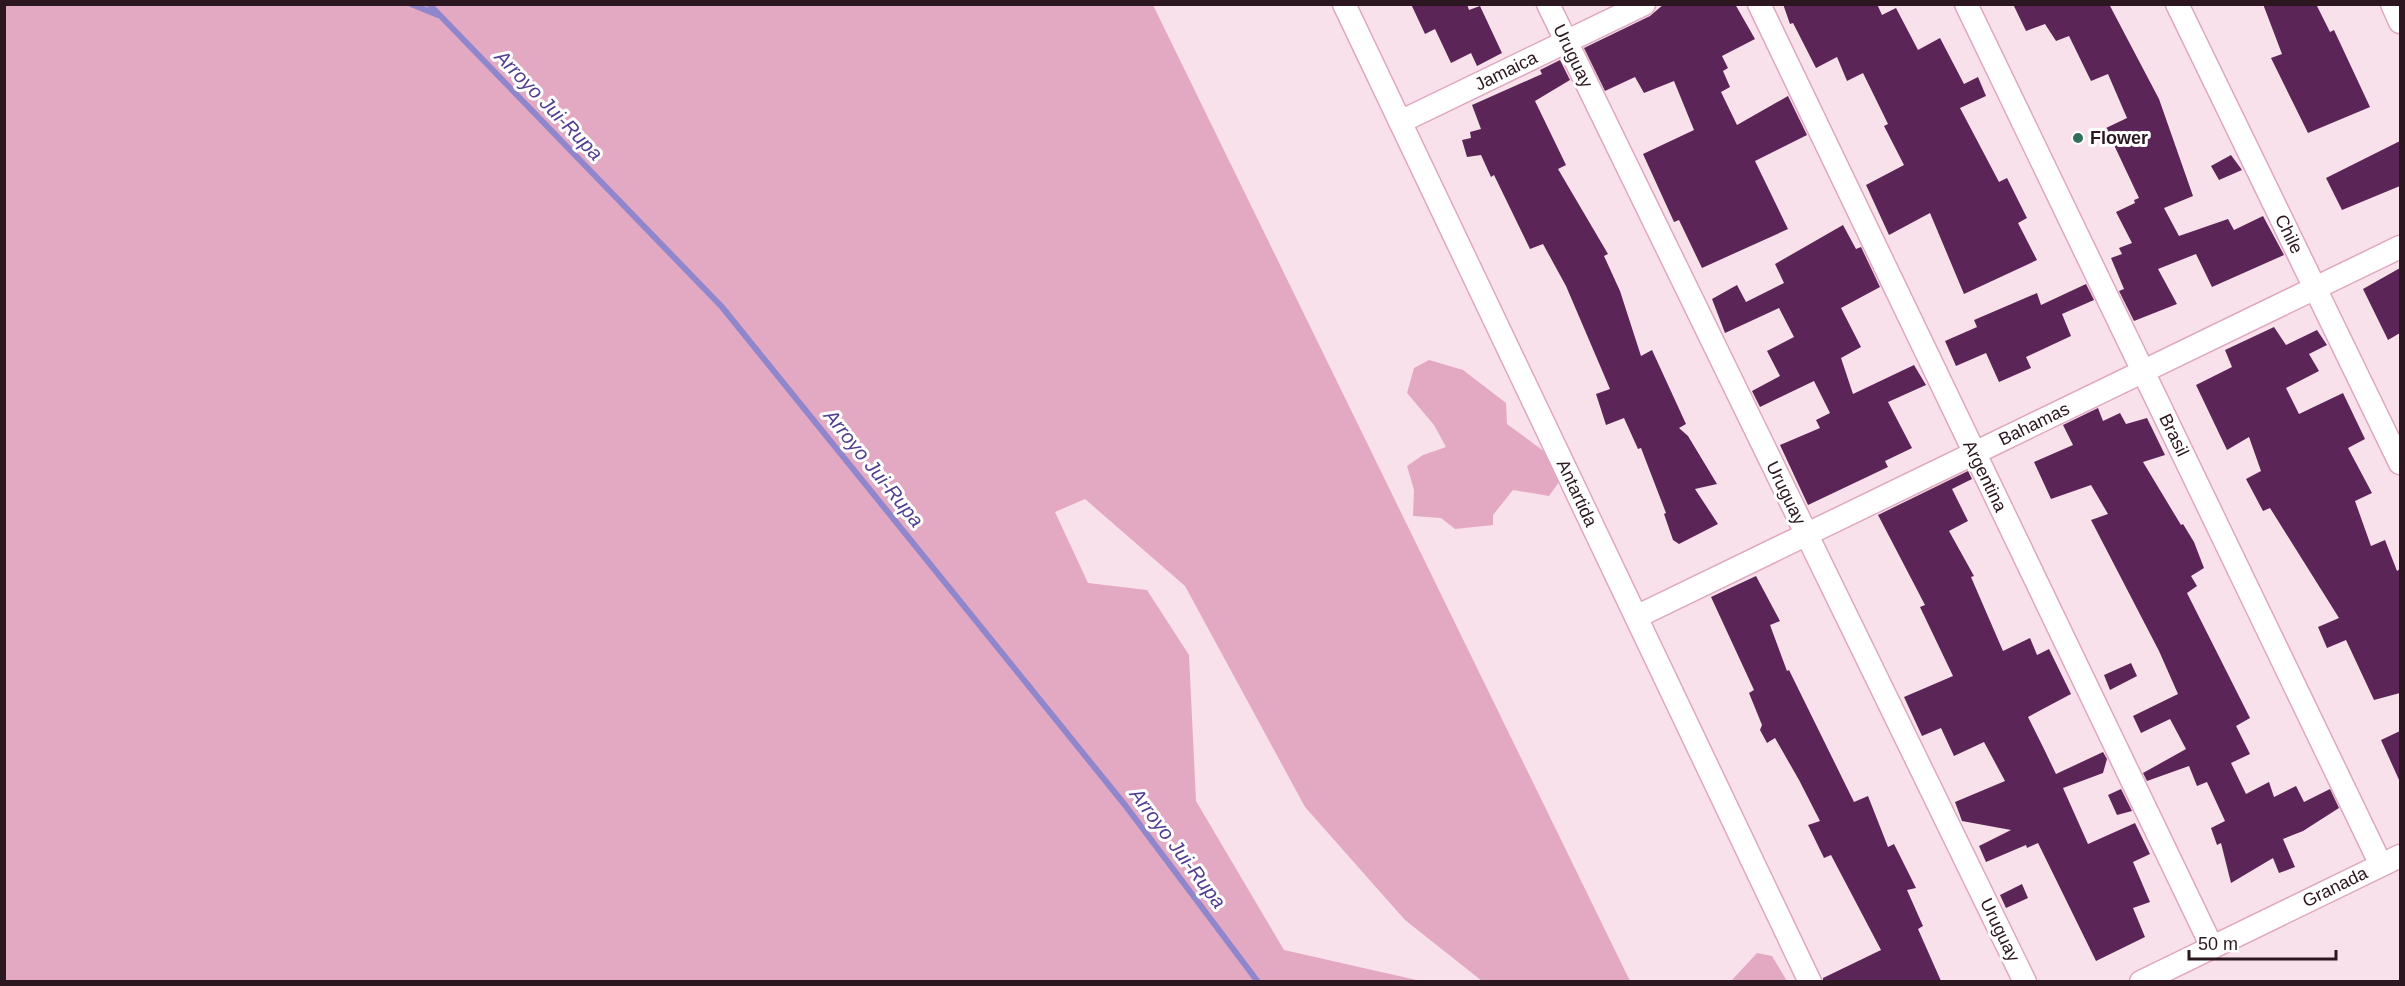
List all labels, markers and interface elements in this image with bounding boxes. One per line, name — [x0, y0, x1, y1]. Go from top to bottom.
street label: Uruguay — [1549, 21, 1597, 91]
water label: Arroyo Jui-Rupa — [490, 45, 607, 165]
street label: Jamaica — [1471, 47, 1541, 95]
place label: Flower — [2090, 128, 2148, 148]
marker: Flower — [2071, 131, 2085, 145]
street label: Chile — [2271, 211, 2307, 257]
street label: Bahamas — [1995, 398, 2073, 450]
water label: Arroyo Jui-Rupa — [819, 404, 928, 531]
street label: Brasil — [2155, 410, 2193, 460]
street label: Argentina — [1959, 437, 2011, 516]
street label: Antartida — [1553, 456, 1602, 531]
street label: Uruguay — [1762, 458, 1810, 528]
water label: Arroyo Jui-Rupa — [1125, 783, 1230, 912]
street label: Granada — [2299, 862, 2372, 911]
street label: Uruguay — [1976, 895, 2024, 965]
scale bar — [2189, 923, 2336, 961]
text: 50 m — [2198, 934, 2238, 954]

